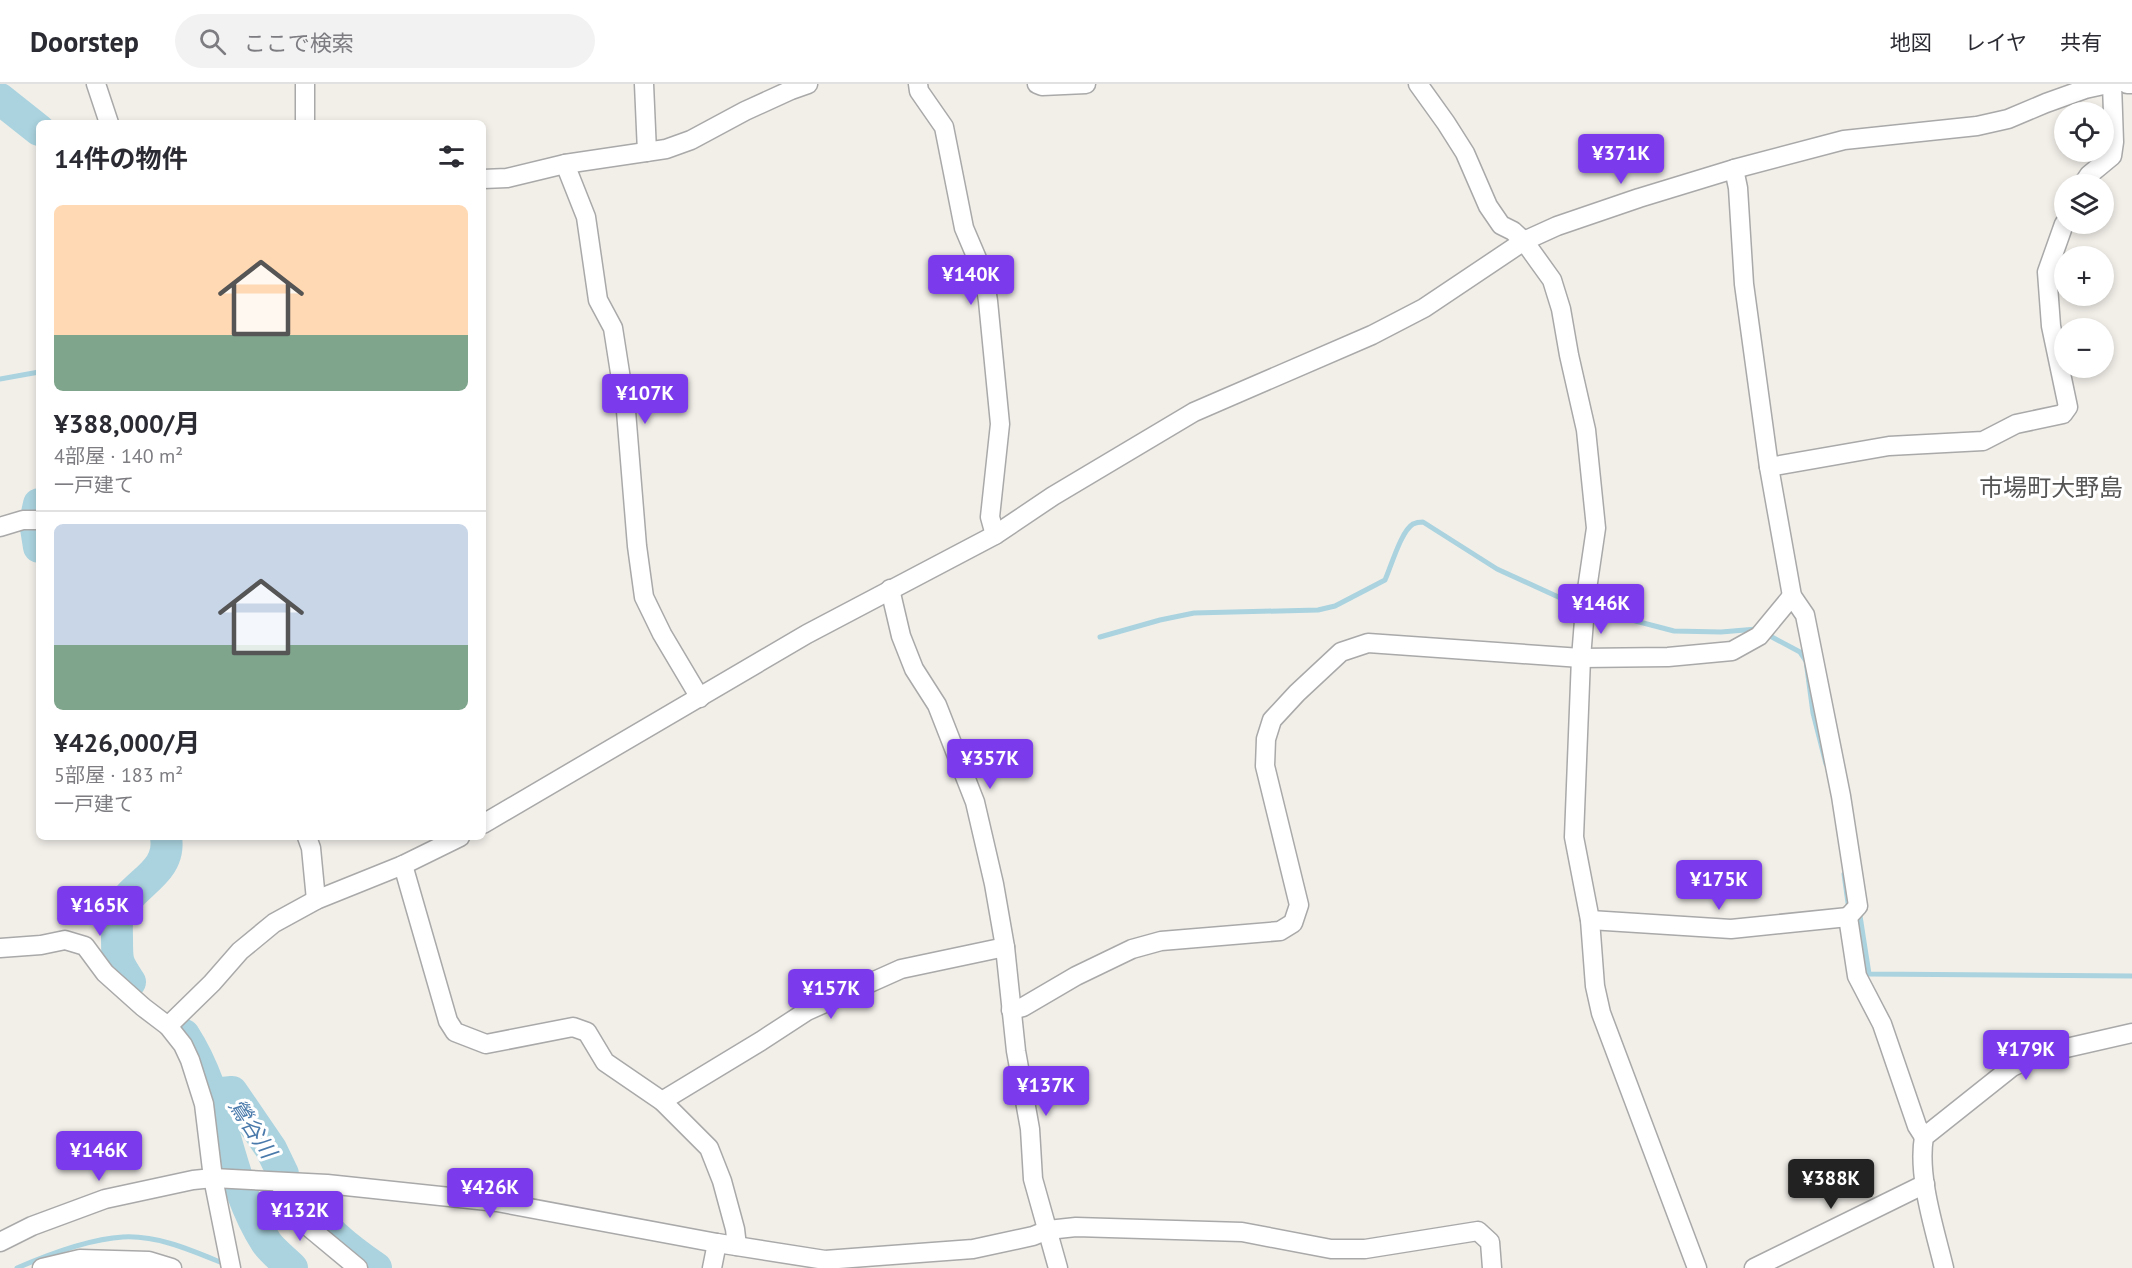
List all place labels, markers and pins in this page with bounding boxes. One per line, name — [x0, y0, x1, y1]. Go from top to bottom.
pin: ¥371K — [1579, 134, 1663, 185]
pin: ¥140K — [929, 255, 1013, 306]
pin: ¥107K — [603, 374, 687, 425]
pin: ¥146K — [1559, 584, 1643, 635]
pin: ¥357K — [948, 739, 1032, 790]
pin: ¥175K — [1677, 860, 1761, 911]
pin: ¥165K — [58, 886, 142, 937]
pin: ¥157K — [789, 969, 873, 1020]
pin: ¥179K — [1984, 1030, 2068, 1081]
pin: ¥137K — [1004, 1066, 1088, 1117]
pin: ¥146K — [57, 1131, 141, 1182]
pin: ¥388K — [1789, 1159, 1873, 1210]
pin: ¥426K — [448, 1168, 532, 1219]
pin: ¥132K — [258, 1191, 342, 1242]

